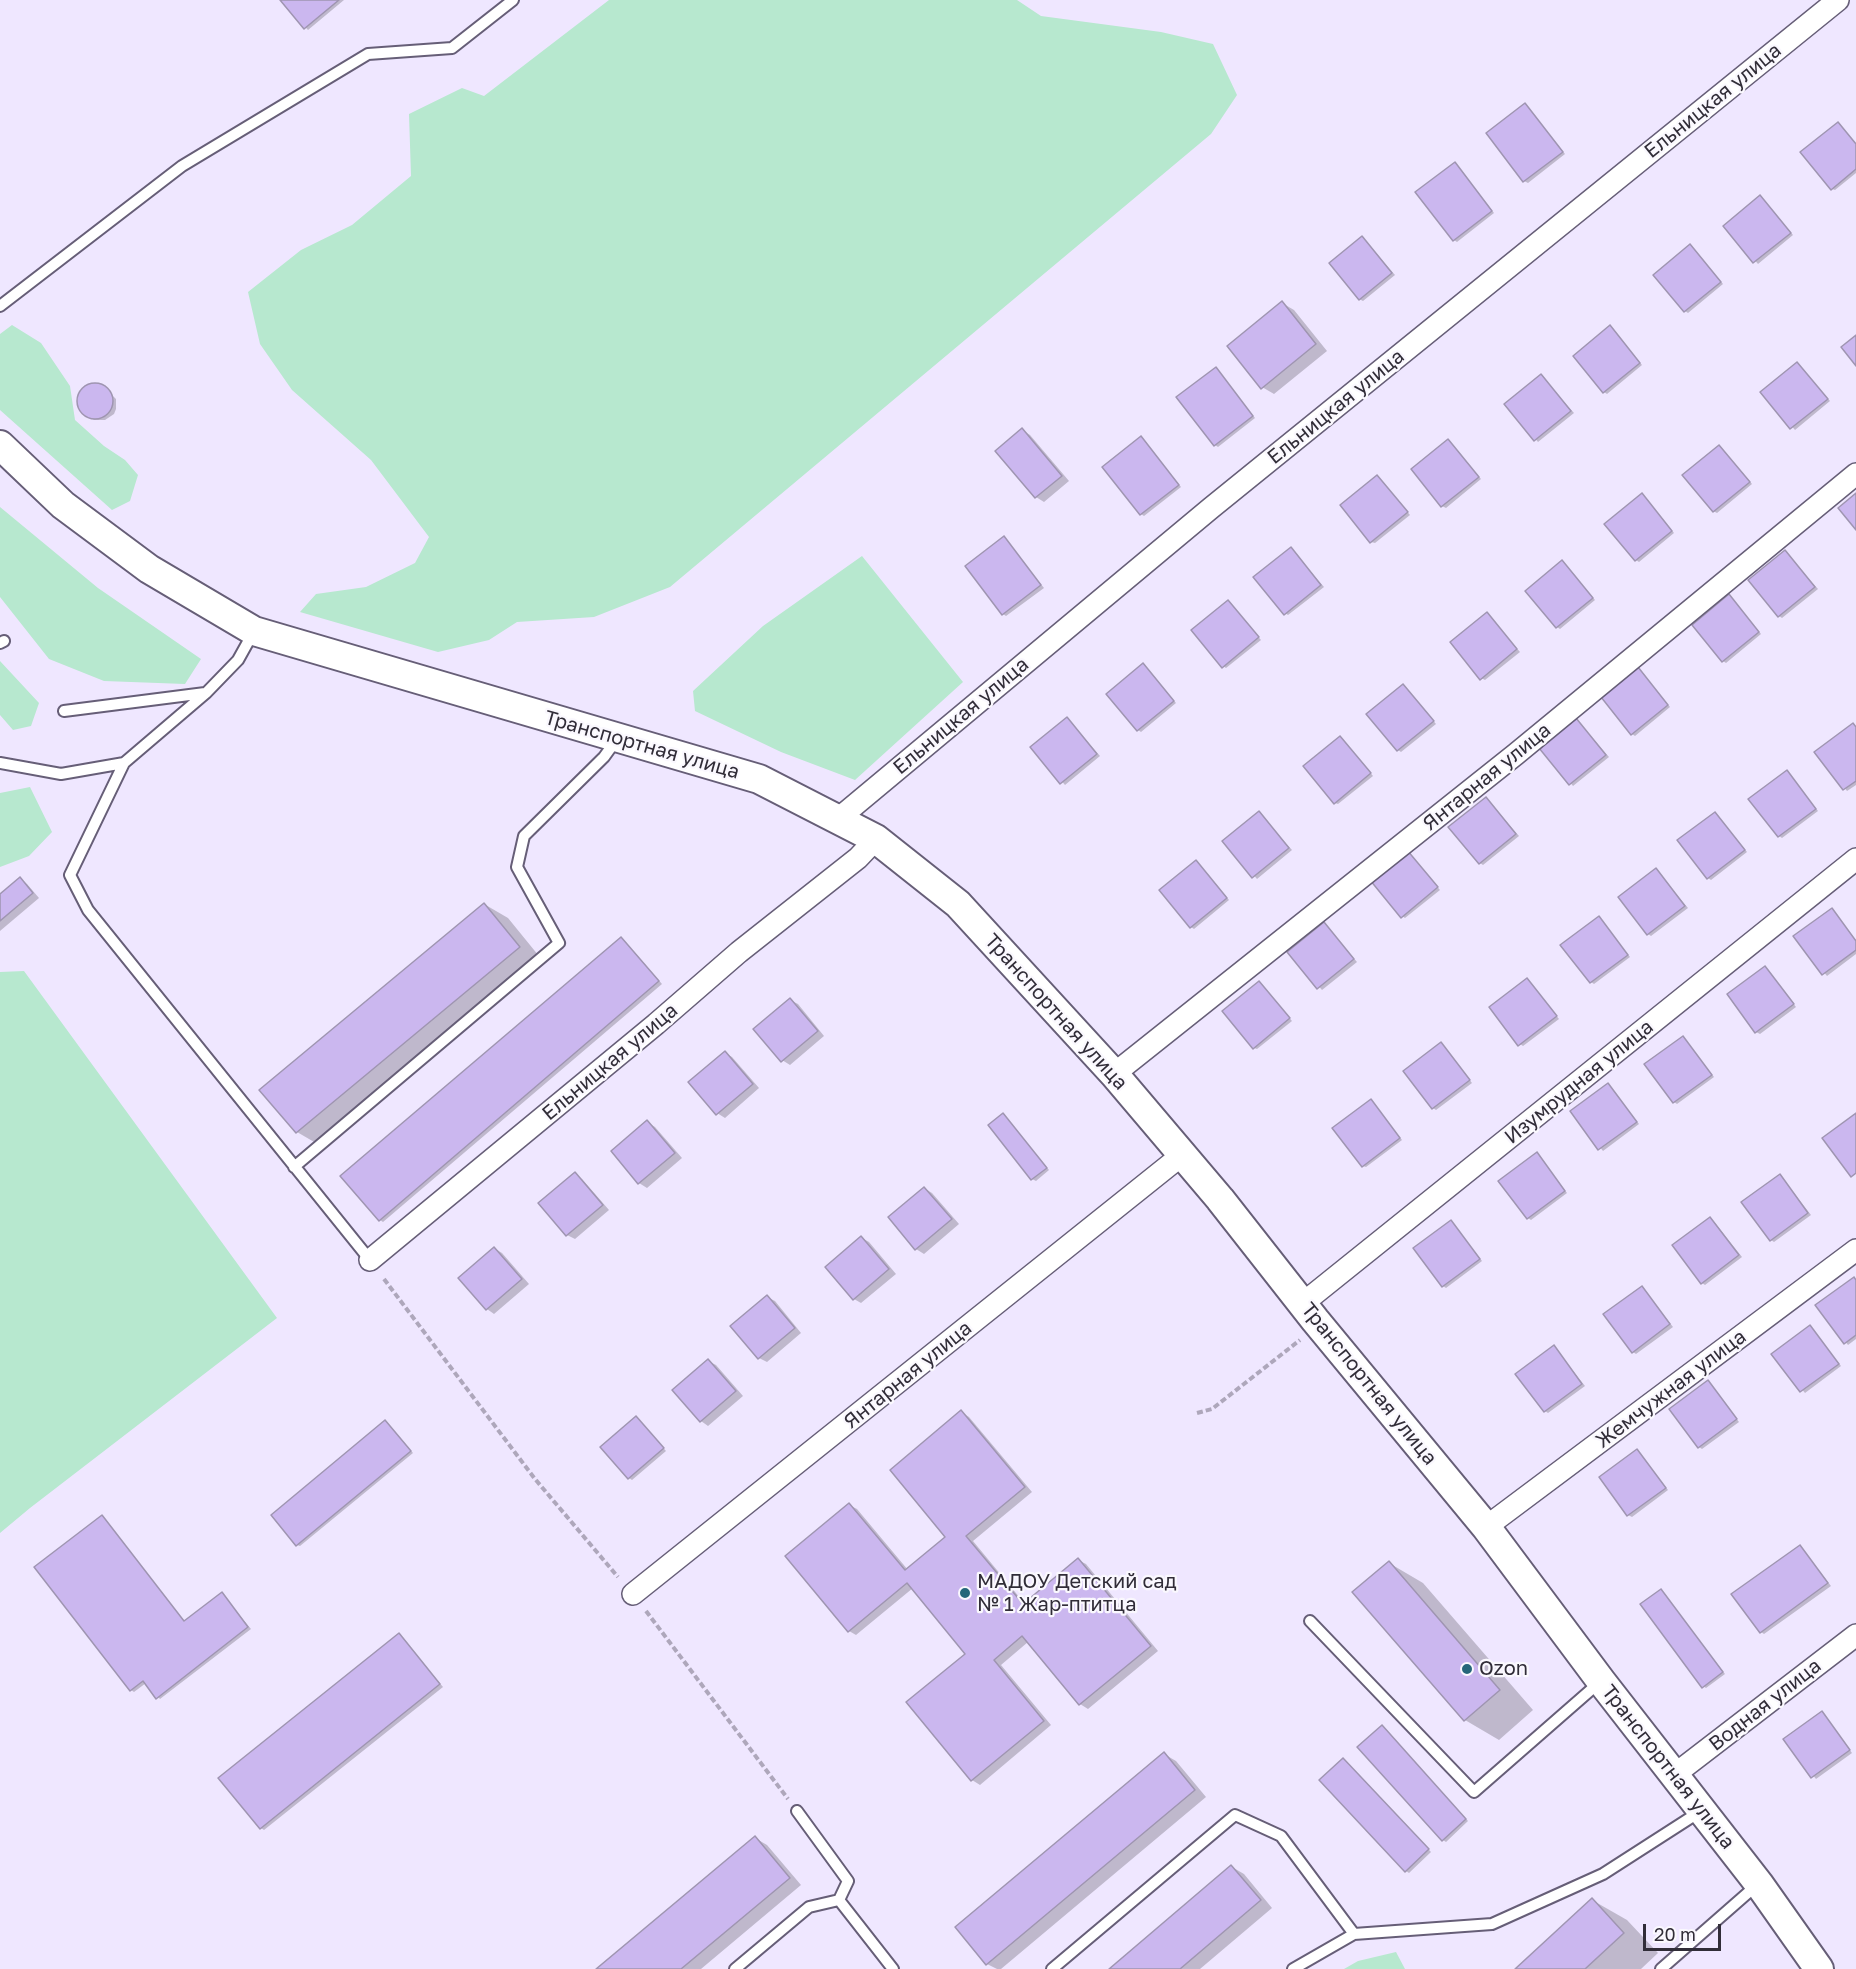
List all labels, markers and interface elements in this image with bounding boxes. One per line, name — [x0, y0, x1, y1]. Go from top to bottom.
street label: Ельницкая улица — [1640, 38, 1786, 164]
street label: Ельницкая улица — [1263, 344, 1409, 470]
street label: Ельницкая улица — [889, 652, 1033, 780]
street label: Транспортная улица — [542, 706, 742, 784]
street label: Янтарная улица — [1418, 718, 1556, 836]
street label: Транспортная улица — [980, 929, 1132, 1095]
street label: Ельницкая улица — [538, 998, 682, 1126]
street label: Изумрудная улица — [1500, 1015, 1658, 1149]
street label: Транспортная улица — [1296, 1298, 1442, 1470]
street label: Янтарная улица — [839, 1316, 977, 1434]
street label: Жемчужная улица — [1591, 1325, 1751, 1453]
place label: МАДОУ Детский сад № 1 Жар-птитца — [977, 1570, 1177, 1617]
marker: МАДОУ Детский сад № 1 Жар-птитца — [958, 1586, 972, 1600]
street label: Водная улица — [1704, 1654, 1826, 1756]
place label: Ozon — [1479, 1657, 1528, 1681]
marker: Ozon — [1460, 1662, 1474, 1676]
street label: Транспортная улица — [1596, 1680, 1740, 1854]
scale bar — [1646, 1912, 1724, 1950]
text: 20 m — [1654, 1923, 1696, 1945]

